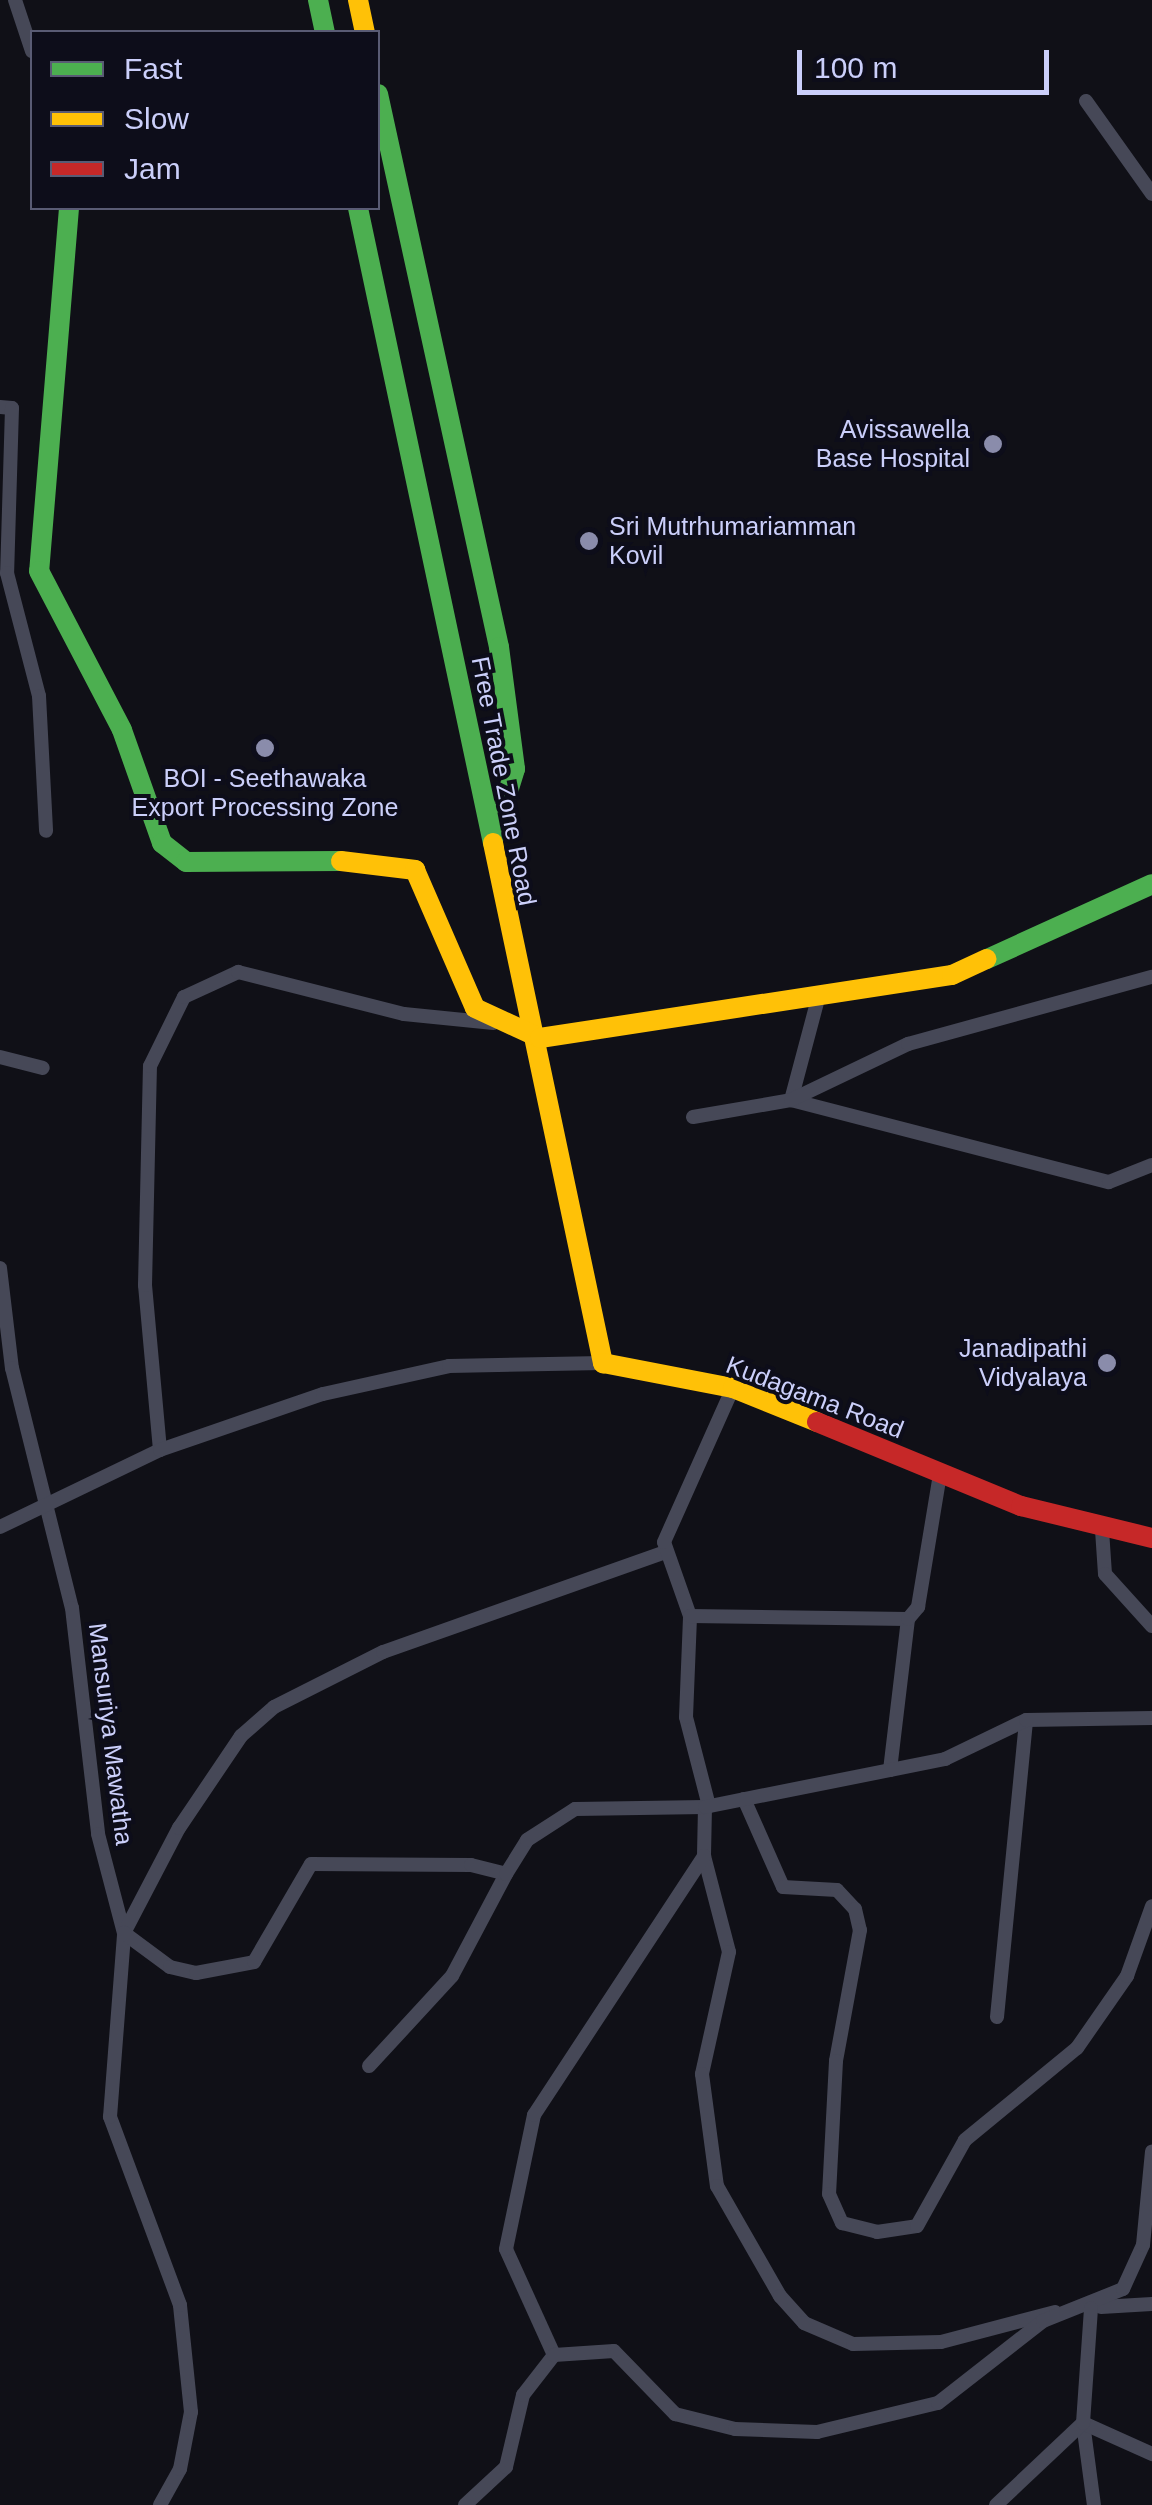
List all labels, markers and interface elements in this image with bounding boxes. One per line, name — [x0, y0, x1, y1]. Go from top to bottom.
legend — [30, 30, 380, 210]
scale bar — [802, 30, 1054, 92]
text: 100 m — [814, 51, 897, 84]
text: Fast — [124, 52, 182, 85]
text: Slow — [124, 102, 189, 135]
text: Jam — [124, 152, 181, 185]
place label: Avissawella Base Hospital — [816, 415, 970, 474]
marker: Avissawella Base Hospital — [980, 431, 1006, 457]
place label: Sri Mutrhumariamman Kovil — [609, 512, 856, 571]
marker: Sri Mutrhumariamman Kovil — [578, 530, 600, 552]
street label: Free Trade Zone Road — [465, 654, 543, 908]
marker: BOI - Seethawaka Export Processing Zone — [254, 737, 276, 759]
place label: BOI - Seethawaka Export Processing Zone — [132, 764, 398, 823]
place label: Janadipathi Vidyalaya — [959, 1334, 1087, 1393]
street label: Kudagama Road — [722, 1349, 908, 1445]
marker: Janadipathi Vidyalaya — [1096, 1352, 1118, 1374]
street label: Mansuriya Mawatha — [82, 1621, 140, 1847]

